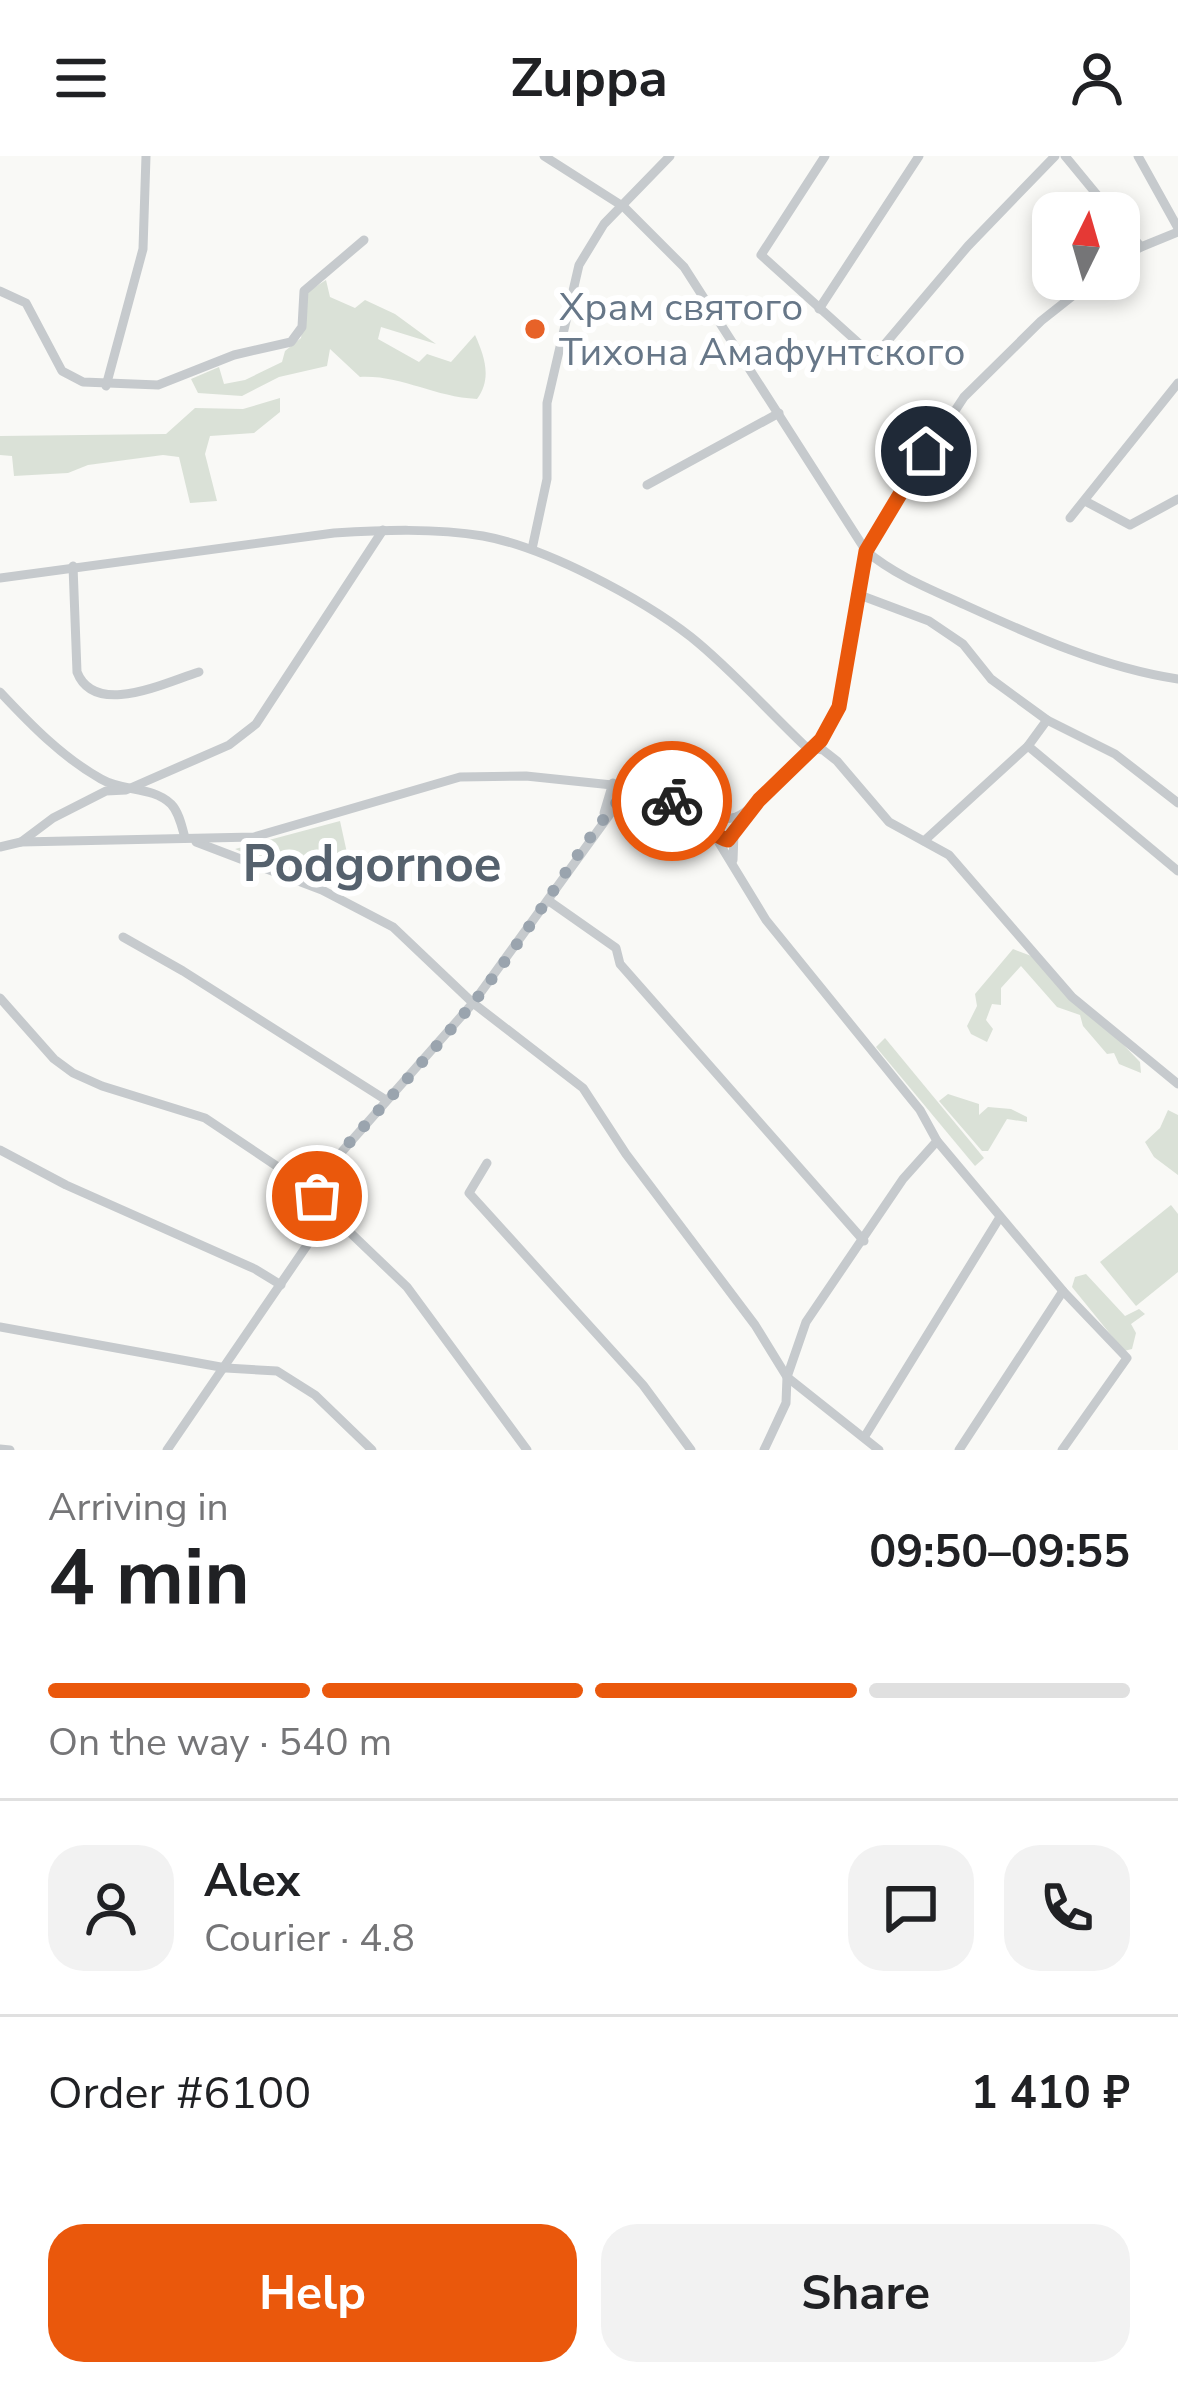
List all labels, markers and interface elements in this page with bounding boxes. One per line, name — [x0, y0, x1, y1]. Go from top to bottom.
text: Zuppa — [510, 41, 668, 115]
icon: menu — [48, 45, 114, 111]
icon: person — [1064, 45, 1130, 111]
north arrow — [1032, 192, 1140, 300]
map controls — [1032, 192, 1140, 300]
place label: Храм святого Тихона Амафунтского — [559, 281, 966, 379]
marker: Храм святого Тихона Амафунтского — [522, 316, 548, 342]
pin — [875, 400, 977, 502]
icon: home — [893, 418, 959, 484]
courier — [612, 741, 732, 861]
icon: bike — [639, 768, 705, 834]
district label: Podgornoe — [243, 829, 501, 899]
pin — [266, 1145, 368, 1247]
icon: bag — [284, 1163, 350, 1229]
text: Arriving in — [48, 1481, 229, 1534]
text: 09:50–09:55 — [869, 1522, 1130, 1583]
text: 4 min — [48, 1525, 250, 1632]
text: On the way · 540 m — [48, 1716, 392, 1769]
button: person — [48, 1845, 174, 1971]
button: chat — [848, 1845, 974, 1971]
button: phone — [1004, 1845, 1130, 1971]
text: Alex — [204, 1851, 300, 1912]
text: Courier · 4.8 — [204, 1912, 415, 1965]
text: Order #6100 — [48, 2063, 311, 2124]
text: 1 410 ₽ — [971, 2063, 1130, 2124]
button: Help — [48, 2224, 577, 2362]
button: Share — [601, 2224, 1130, 2362]

